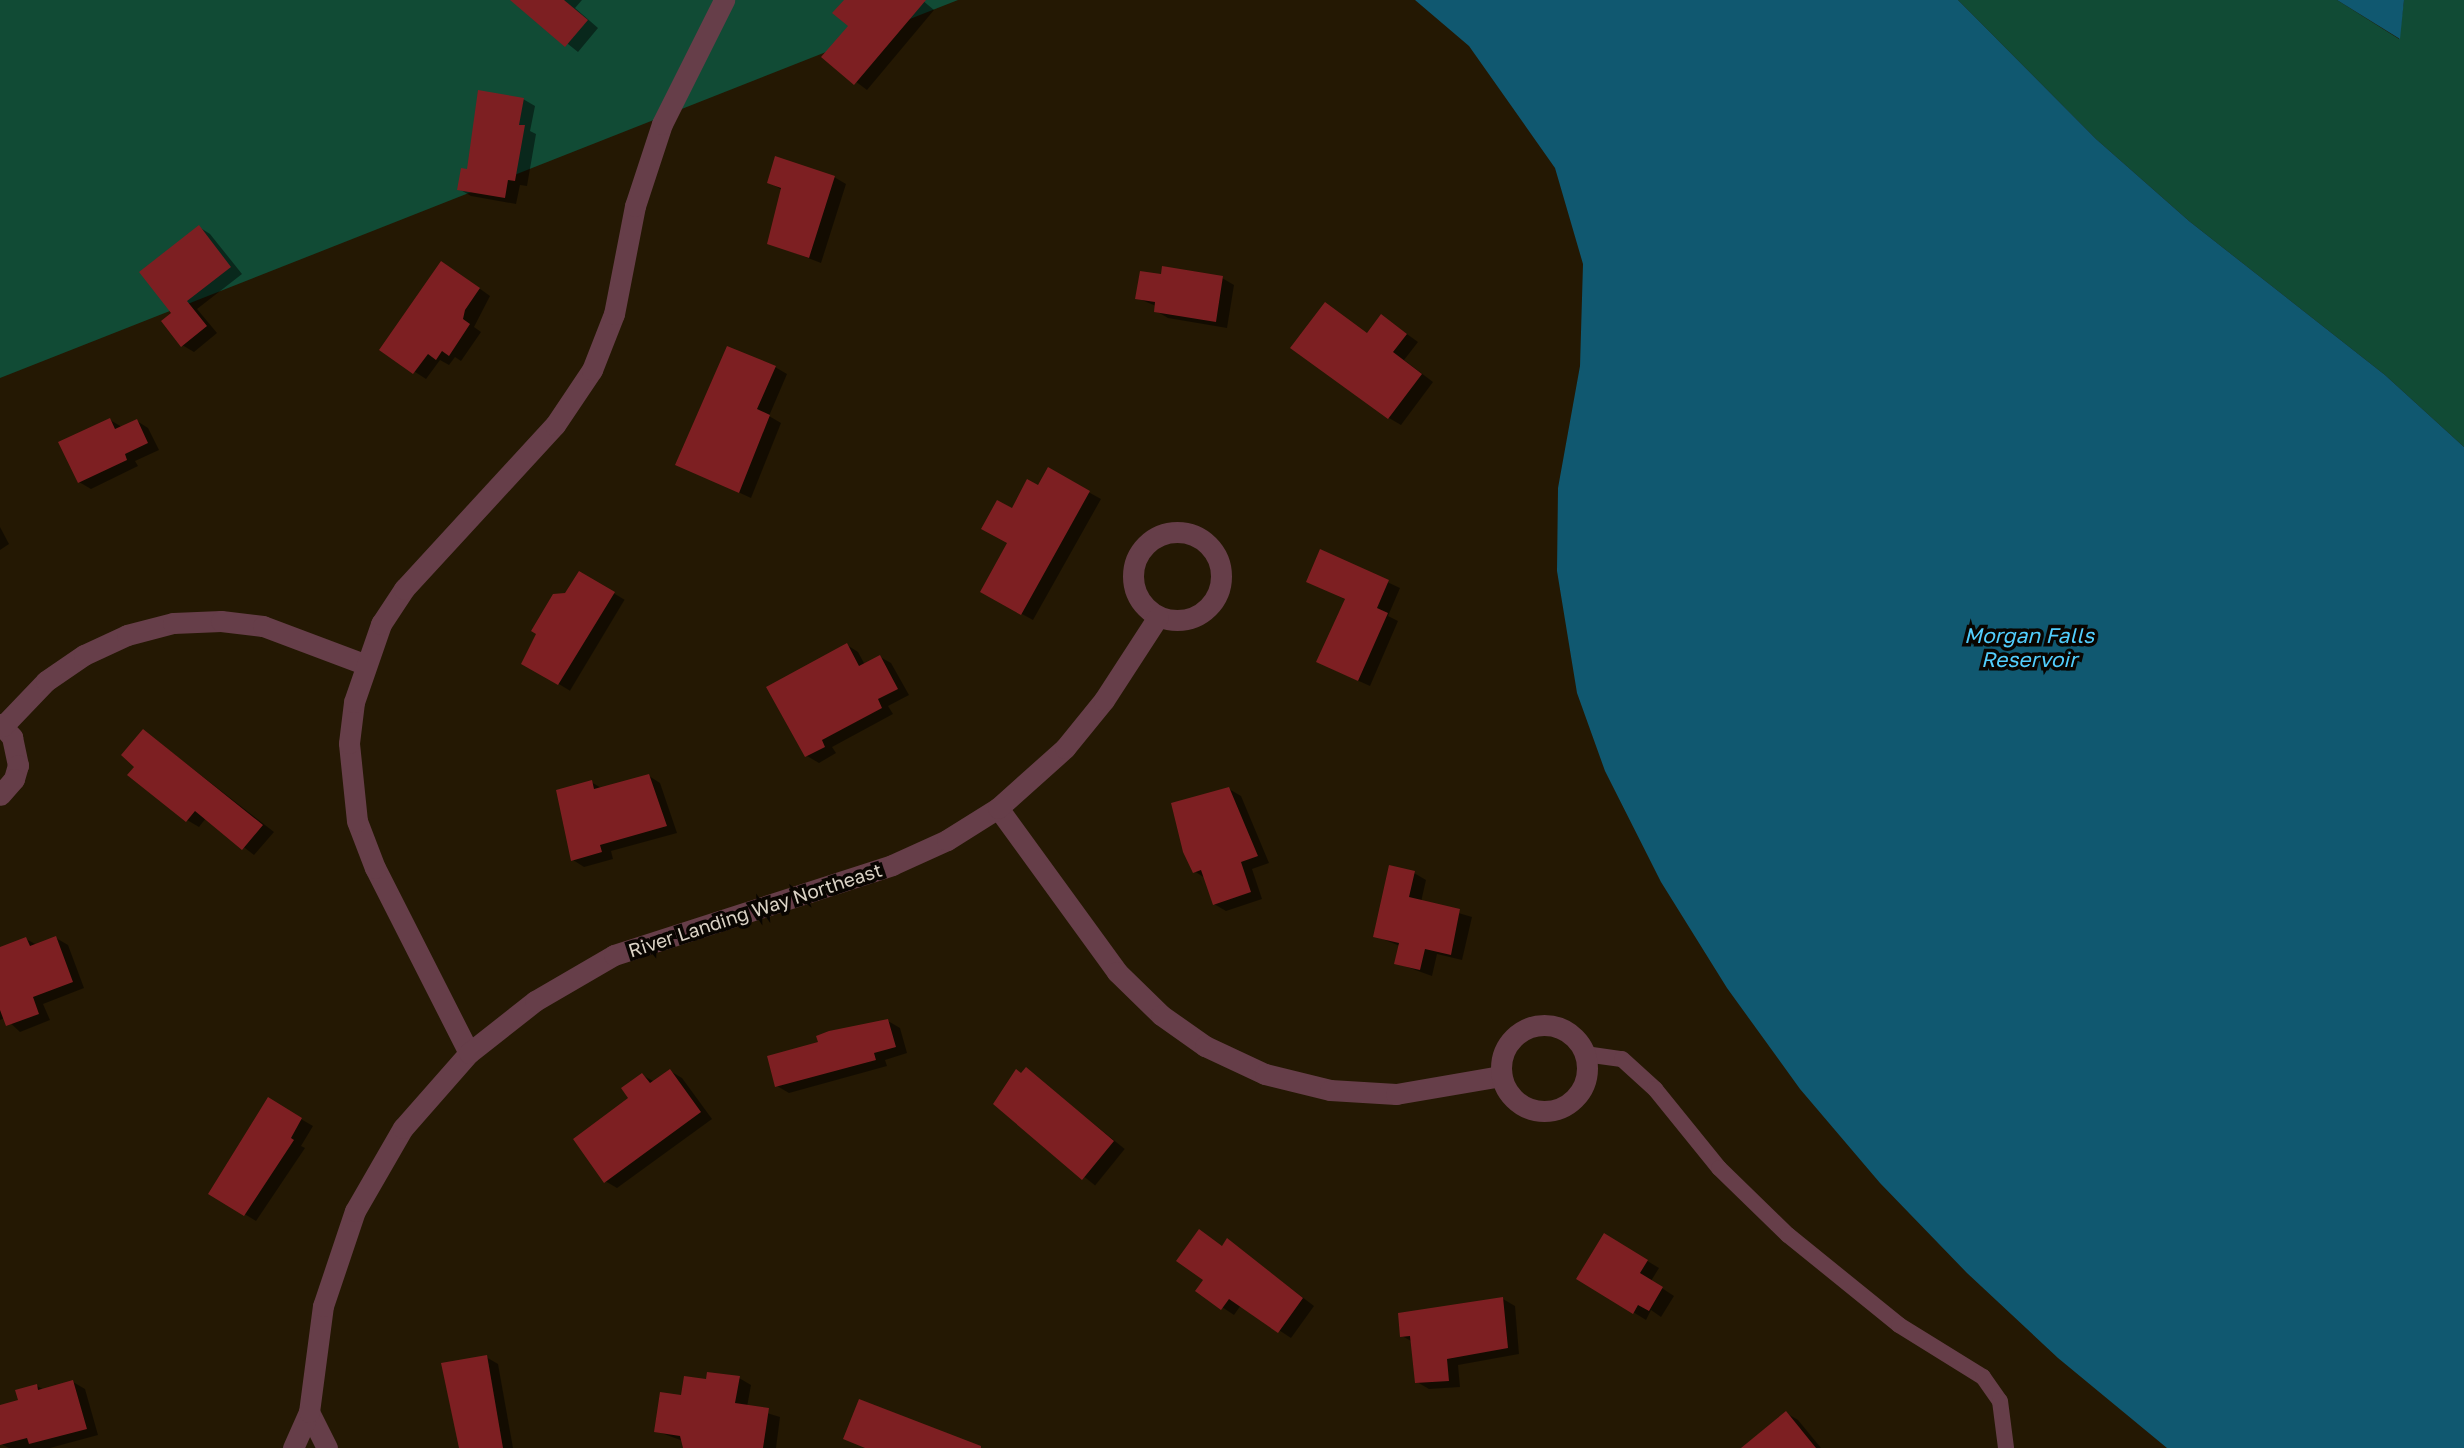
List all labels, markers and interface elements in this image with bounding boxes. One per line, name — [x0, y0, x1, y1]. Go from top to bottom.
water label: Morgan Falls Reservoir — [1964, 622, 2094, 672]
street label: River Landing Way Northeast — [625, 858, 885, 962]

